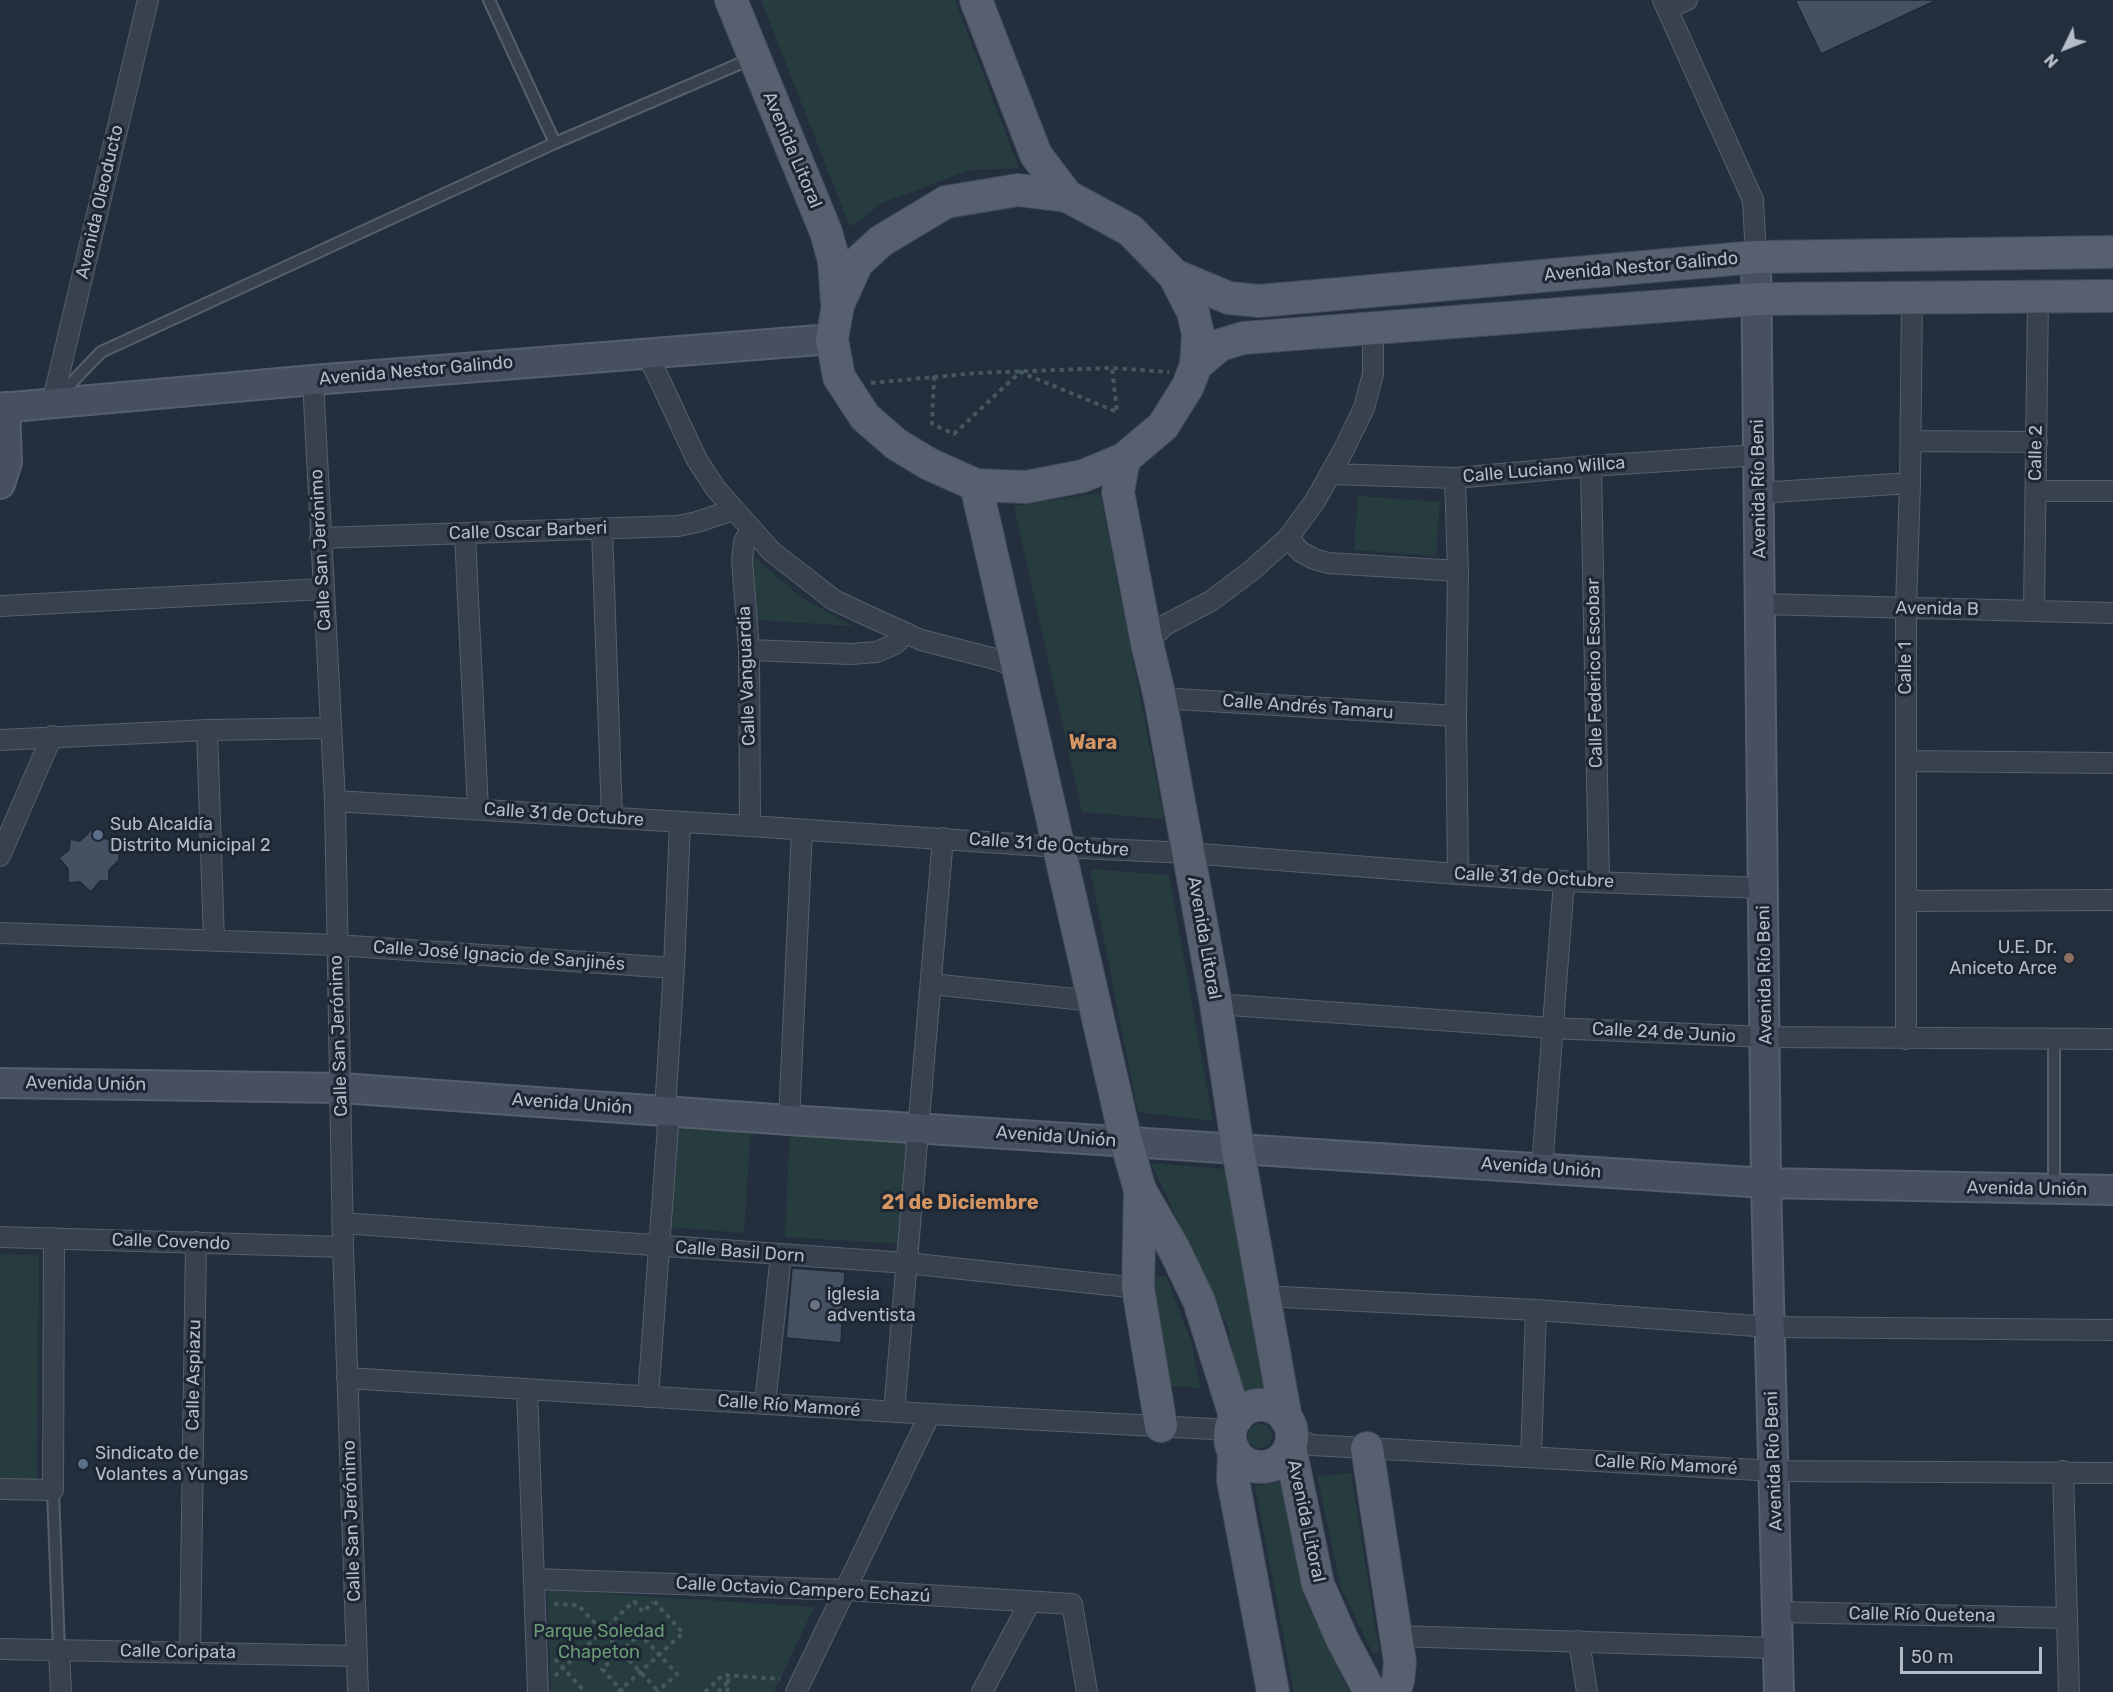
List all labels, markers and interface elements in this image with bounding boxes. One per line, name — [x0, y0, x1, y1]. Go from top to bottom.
north arrow — [2035, 18, 2095, 78]
text: N — [2041, 50, 2062, 71]
street label: Avenida Litoral — [758, 89, 826, 211]
street label: Avenida Oleoducto — [72, 123, 128, 281]
street label: Avenida Nestor Galindo — [1543, 248, 1739, 286]
street label: Avenida Nestor Galindo — [318, 352, 514, 390]
street label: Avenida Río Beni — [1747, 419, 1771, 559]
street label: Calle 2 — [2025, 425, 2047, 481]
street label: Calle Luciano Willca — [1462, 452, 1626, 488]
street label: Calle San Jerónimo — [306, 469, 336, 631]
street label: Calle Oscar Barberi — [448, 517, 608, 545]
street label: Calle Federico Escobar — [1583, 578, 1607, 768]
street label: Avenida B — [1895, 597, 1979, 621]
street label: Calle Vanguardia — [734, 606, 760, 746]
street label: Calle 1 — [1895, 642, 1917, 694]
street label: Calle Andrés Tamaru — [1222, 690, 1394, 724]
district label: Wara — [1069, 731, 1117, 755]
street label: Calle 31 de Octubre — [483, 799, 645, 831]
place label: Sub Alcaldía Distrito Municipal 2 — [110, 814, 271, 856]
marker: Sub Alcaldía Distrito Municipal 2 — [91, 828, 105, 842]
street label: Calle 31 de Octubre — [968, 829, 1130, 861]
street label: Calle 31 de Octubre — [1453, 863, 1615, 893]
street label: Avenida Litoral — [1183, 875, 1225, 1001]
street label: Avenida Río Beni — [1753, 905, 1777, 1045]
street label: Calle José Ignacio de Sanjinés — [372, 936, 626, 976]
place label: U.E. Dr. Aniceto Arce — [1949, 937, 2057, 980]
marker: U.E. Dr. Aniceto Arce — [2062, 951, 2076, 965]
street label: Calle San Jerónimo — [325, 955, 353, 1117]
street label: Calle 24 de Junio — [1591, 1018, 1737, 1048]
street label: Avenida Unión — [25, 1072, 147, 1096]
street label: Avenida Unión — [511, 1089, 633, 1119]
street label: Avenida Unión — [995, 1122, 1117, 1152]
street label: Avenida Unión — [1480, 1153, 1602, 1183]
street label: Avenida Unión — [1966, 1177, 2088, 1201]
district label: 21 de Diciembre — [881, 1191, 1039, 1215]
street label: Calle Covendo — [111, 1229, 231, 1255]
street label: Calle Basil Dorn — [674, 1237, 806, 1267]
place label: iglesia adventista — [827, 1284, 916, 1326]
marker: iglesia adventista — [808, 1298, 822, 1312]
street label: Calle Aspiazu — [182, 1319, 206, 1431]
street label: Calle Río Mamoré — [717, 1390, 861, 1422]
street label: Avenida Río Beni — [1761, 1391, 1787, 1531]
street label: Calle San Jerónimo — [338, 1440, 366, 1602]
place label: Sindicato de Volantes a Yungas — [95, 1443, 248, 1486]
street label: Calle Río Mamoré — [1594, 1450, 1738, 1480]
marker: Sindicato de Volantes a Yungas — [76, 1457, 90, 1471]
street label: Avenida Litoral — [1283, 1458, 1329, 1584]
street label: Calle Octavio Campero Echazú — [675, 1573, 931, 1607]
street label: Calle Río Quetena — [1848, 1603, 1996, 1627]
park label: Parque Soledad Chapeton — [533, 1621, 665, 1664]
scale bar — [1903, 1635, 2046, 1673]
street label: Calle Coripata — [120, 1640, 236, 1664]
text: 50 m — [1911, 1646, 1954, 1668]

